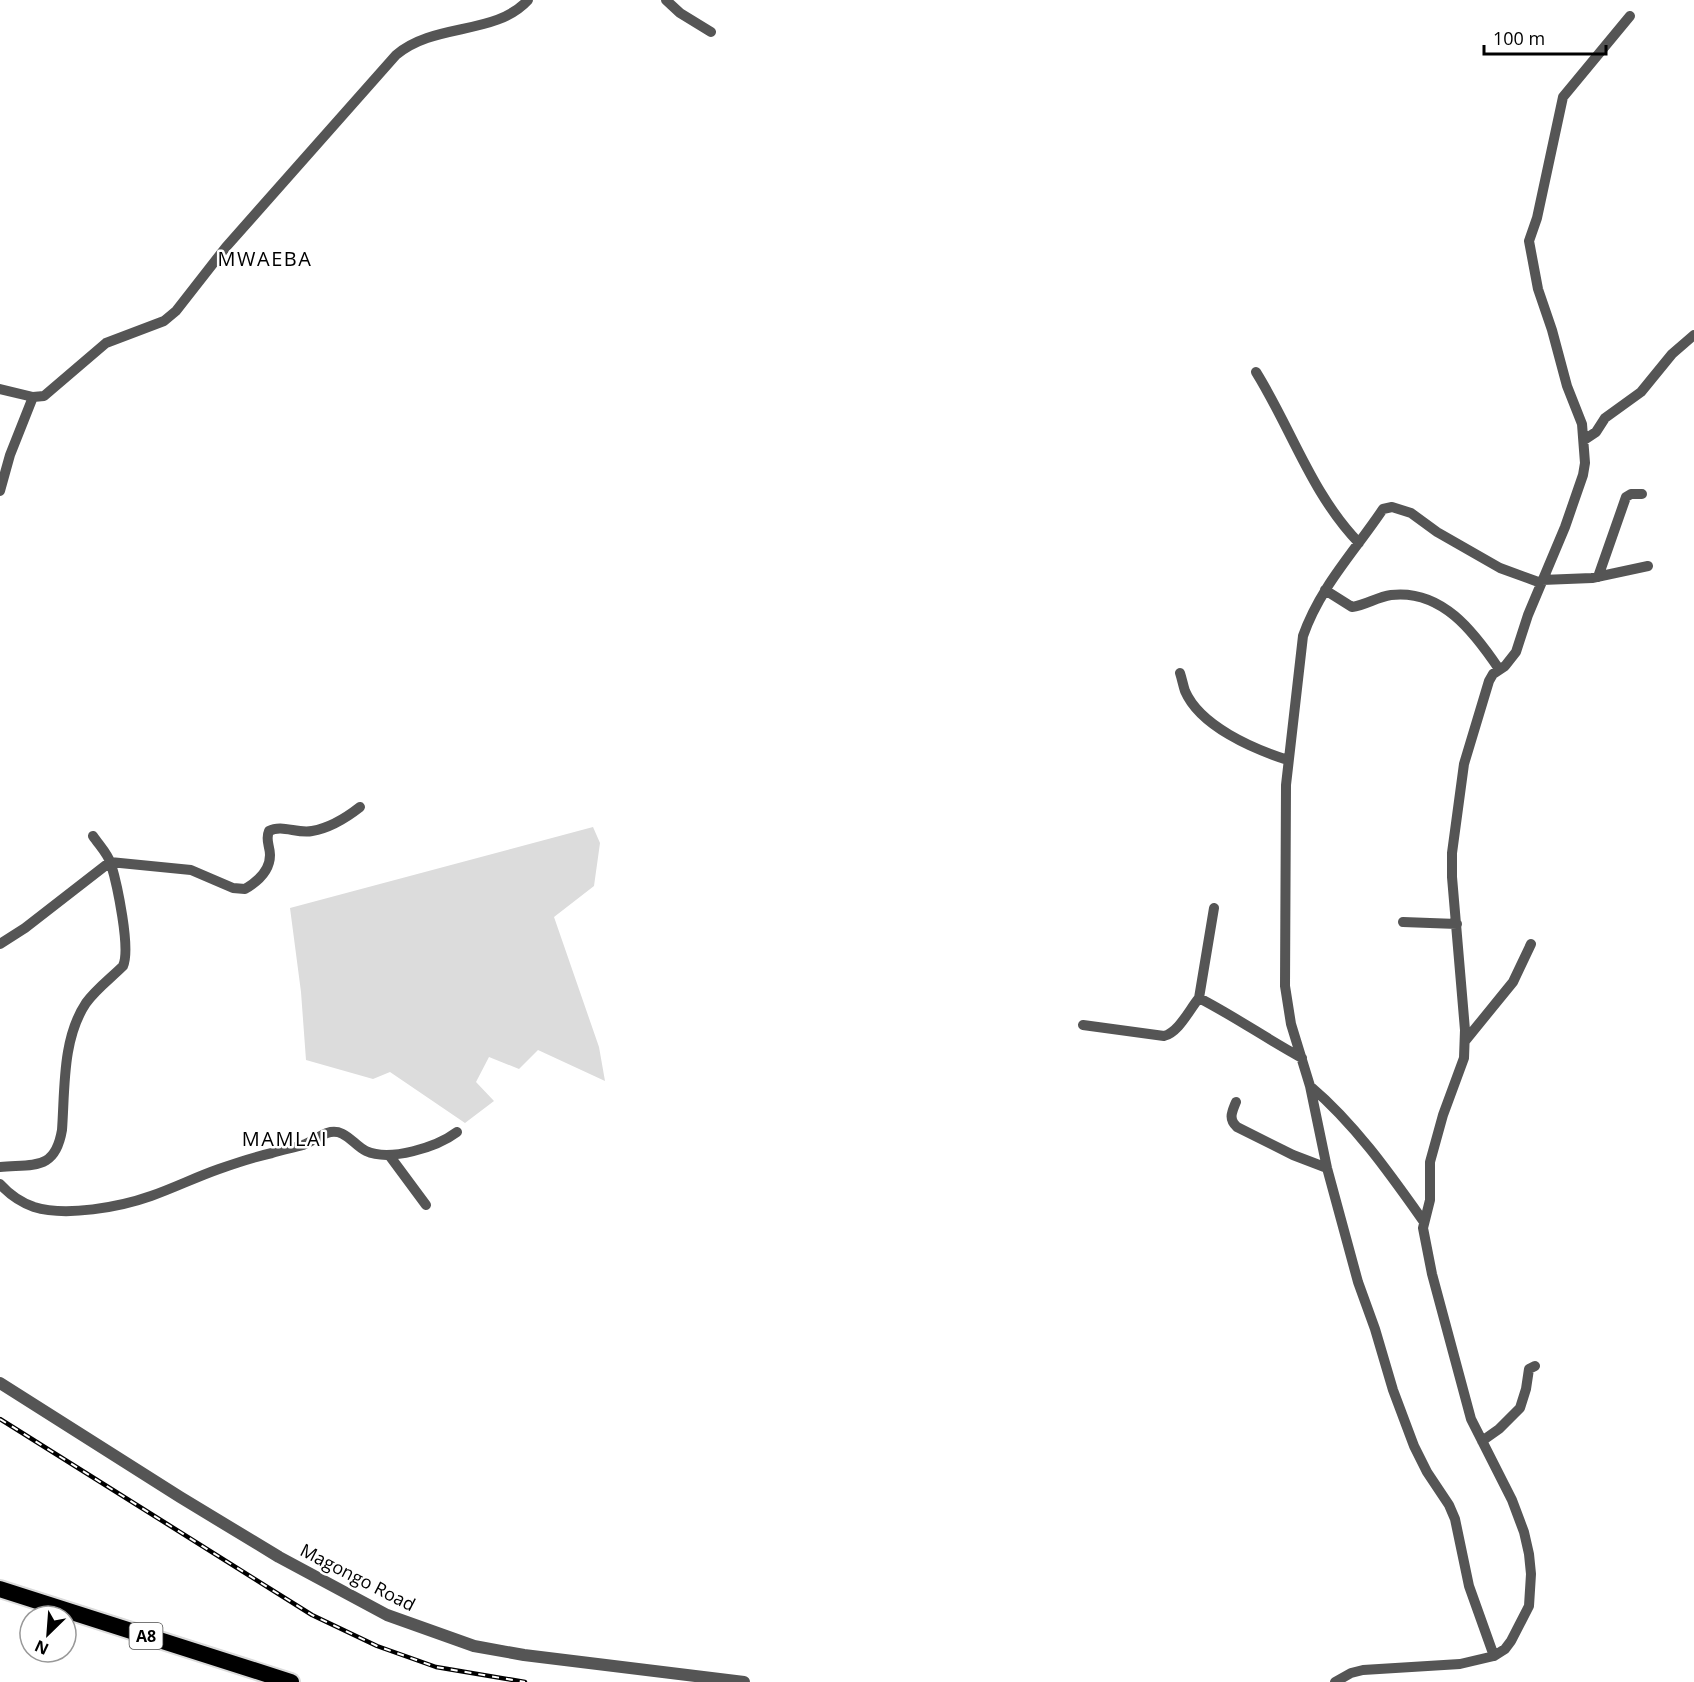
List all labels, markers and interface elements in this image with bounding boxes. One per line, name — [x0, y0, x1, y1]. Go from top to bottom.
scale bar — [1484, 18, 1606, 56]
text: 100 m — [1493, 26, 1545, 50]
district label: MWAEBA — [218, 245, 312, 272]
district label: MAMLAI — [242, 1125, 328, 1152]
street label: Magongo Road — [296, 1538, 420, 1616]
north arrow — [18, 1604, 78, 1664]
road number: A8 — [130, 1623, 162, 1649]
text: N — [31, 1635, 52, 1660]

